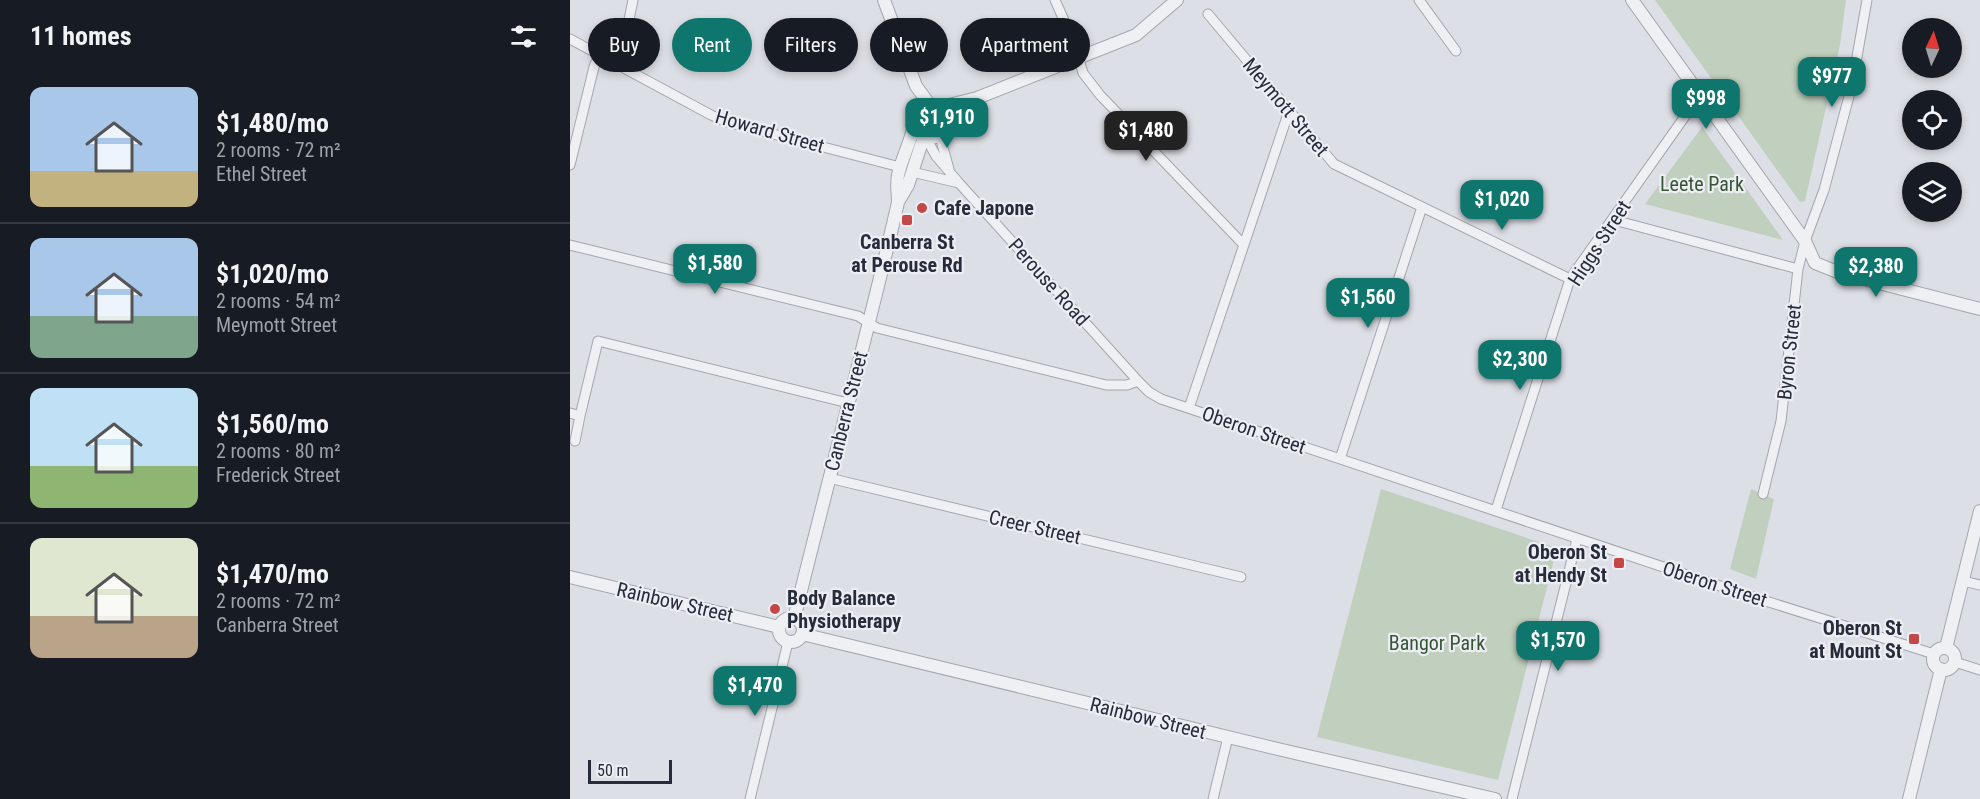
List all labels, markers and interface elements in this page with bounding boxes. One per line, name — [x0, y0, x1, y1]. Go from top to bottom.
chip: Buy — [588, 18, 660, 72]
chip: Rent — [672, 18, 752, 72]
chip: Filters — [764, 18, 858, 72]
chip: New — [870, 18, 948, 72]
chip: Apartment — [960, 18, 1090, 72]
north arrow — [1902, 18, 1962, 78]
map controls — [1902, 18, 1962, 222]
icon: filters — [507, 20, 540, 53]
text: 11 homes — [30, 21, 132, 51]
street label: Meymott Street — [1238, 53, 1334, 161]
pin: $977 — [1796, 57, 1868, 108]
text: $977 — [1812, 64, 1852, 88]
pin: $998 — [1670, 79, 1742, 130]
text: $998 — [1686, 86, 1726, 110]
button: locate — [1902, 90, 1962, 150]
pin: $1,910 — [898, 98, 996, 149]
street label: Howard Street — [713, 104, 827, 158]
text: $1,910 — [919, 105, 975, 129]
text: $1,480/mo — [216, 108, 329, 138]
icon: home — [78, 111, 150, 183]
pin: $1,480 — [1097, 111, 1195, 162]
text: $1,480 — [1118, 118, 1174, 142]
text: 2 rooms · 72 m² — [216, 138, 341, 162]
text: Ethel Street — [216, 162, 307, 186]
button: layers — [1902, 162, 1962, 222]
park label: Leete Park — [1660, 172, 1744, 196]
pin: $1,020 — [1453, 180, 1551, 231]
text: $1,020 — [1474, 187, 1530, 211]
place label: Cafe Japone — [934, 196, 1034, 220]
street label: Higgs Street — [1562, 196, 1636, 290]
marker: Cafe Japone — [915, 201, 929, 215]
marker: Canberra St at Perouse Rd — [900, 213, 914, 227]
place label: Canberra St at Perouse Rd — [851, 230, 963, 277]
street label: Perouse Road — [1004, 233, 1094, 331]
pin: $1,580 — [666, 244, 764, 295]
pin: $2,380 — [1827, 247, 1925, 298]
text: $1,580 — [687, 251, 743, 275]
text: $2,380 — [1848, 254, 1904, 278]
text: $1,020/mo — [216, 259, 329, 289]
icon: home — [78, 262, 150, 334]
pin: $1,560 — [1319, 278, 1417, 329]
text: $1,560 — [1340, 285, 1396, 309]
text: 2 rooms · 54 m² — [216, 289, 341, 313]
street label: Byron Street — [1772, 303, 1806, 401]
text: Meymott Street — [216, 313, 337, 337]
pin: $2,300 — [1471, 340, 1569, 391]
text: $2,300 — [1492, 347, 1548, 371]
street label: Canberra Street — [820, 349, 873, 473]
street label: Oberon Street — [1199, 401, 1309, 459]
text: $1,560/mo — [216, 409, 329, 439]
icon: home — [78, 412, 150, 484]
text: 2 rooms · 80 m² — [216, 439, 341, 463]
text: Frederick Street — [216, 463, 340, 487]
street label: Creer Street — [987, 505, 1083, 549]
place label: Oberon St at Hendy St — [1515, 540, 1607, 587]
marker: Oberon St at Hendy St — [1612, 556, 1626, 570]
street label: Oberon Street — [1660, 556, 1770, 612]
text: $1,470/mo — [216, 559, 329, 589]
icon: home — [78, 562, 150, 634]
street label: Rainbow Street — [614, 577, 736, 627]
place label: Body Balance Physiotherapy — [787, 586, 901, 633]
text: 2 rooms · 72 m² — [216, 589, 341, 613]
marker: Body Balance Physiotherapy — [768, 602, 782, 616]
text: Canberra Street — [216, 613, 339, 637]
place label: Oberon St at Mount St — [1809, 616, 1902, 663]
pin: $1,570 — [1509, 621, 1607, 672]
text: $1,570 — [1530, 628, 1586, 652]
park label: Bangor Park — [1389, 631, 1485, 655]
marker: Oberon St at Mount St — [1907, 632, 1921, 646]
pin: $1,470 — [706, 666, 804, 717]
text: $1,470 — [727, 673, 783, 697]
street label: Rainbow Street — [1087, 692, 1209, 744]
scale bar — [588, 757, 672, 784]
text: 50 m — [597, 761, 629, 780]

